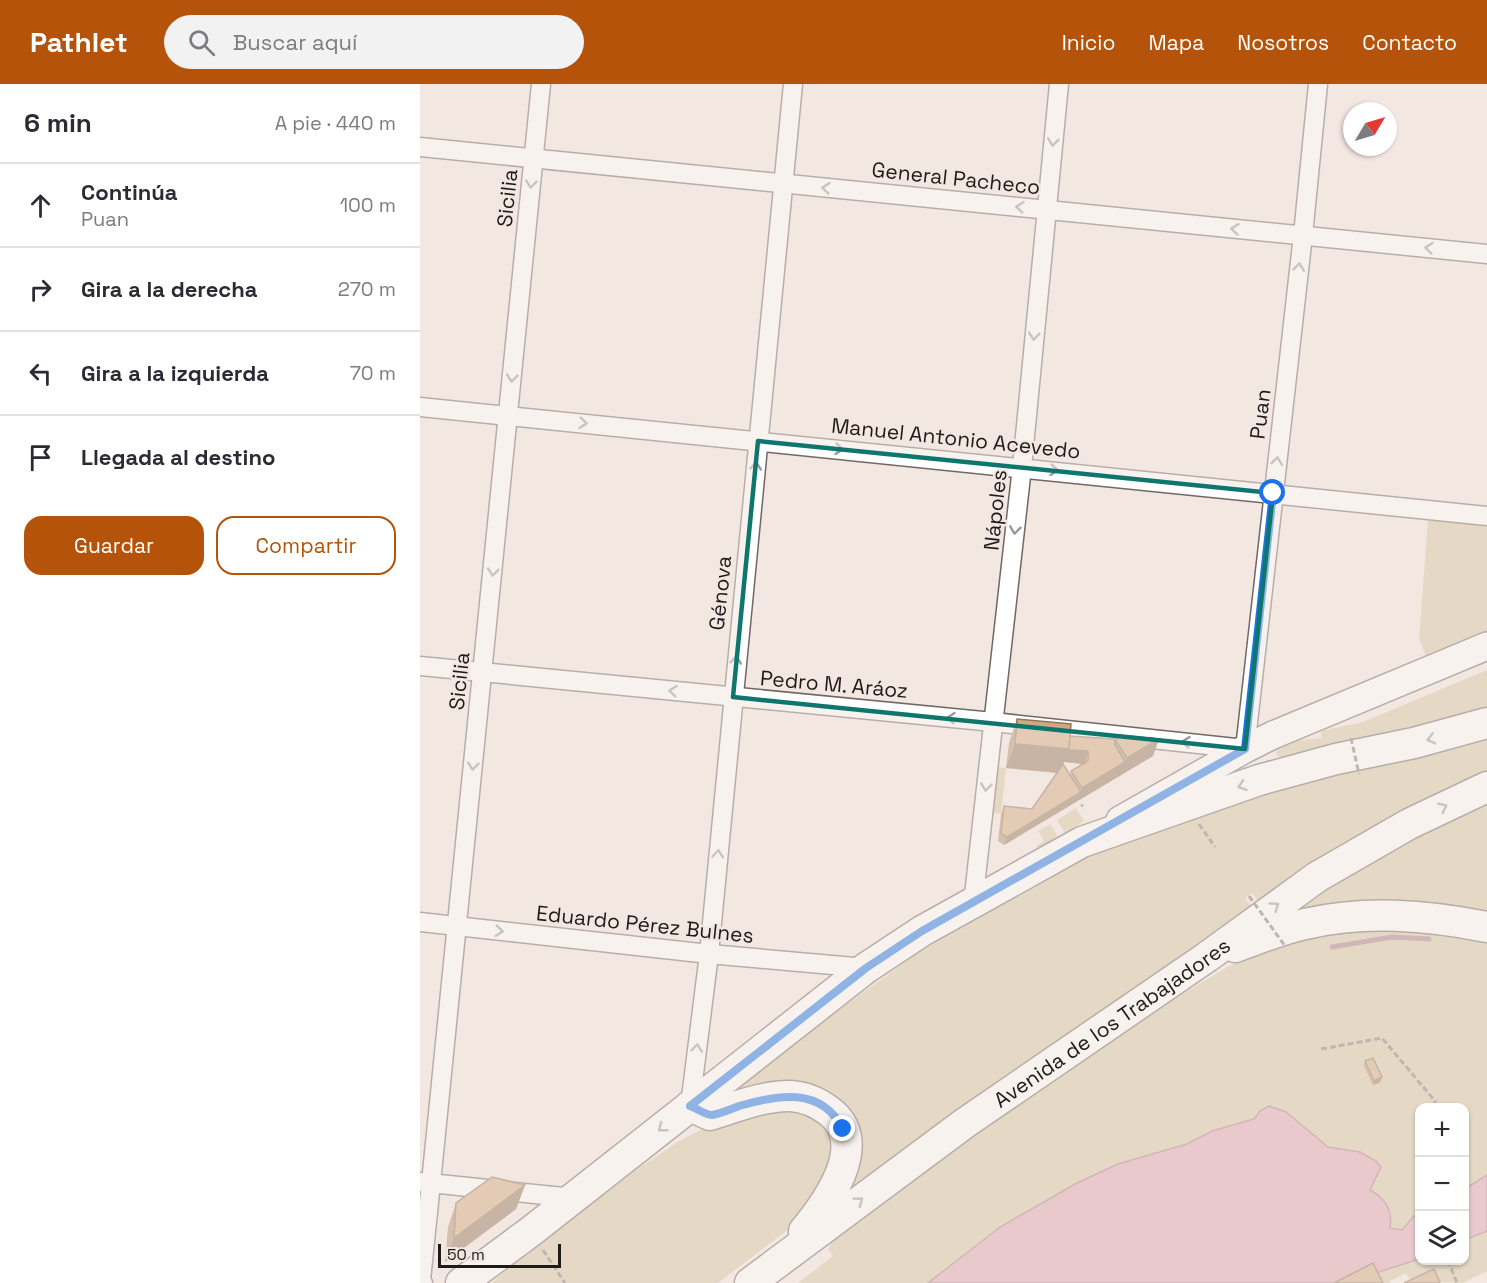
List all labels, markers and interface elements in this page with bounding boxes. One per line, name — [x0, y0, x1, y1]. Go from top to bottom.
search box — [164, 15, 584, 69]
text: Pathlet — [30, 24, 128, 60]
icon: search — [185, 26, 218, 59]
text: Buscar aquí — [233, 28, 357, 56]
text: Inicio — [1062, 29, 1116, 56]
text: Mapa — [1149, 29, 1204, 56]
text: Nosotros — [1237, 29, 1329, 56]
text: Contacto — [1362, 29, 1457, 56]
north arrow — [1343, 102, 1397, 156]
text: 6 min — [24, 106, 92, 140]
text: A pie · 440 m — [275, 110, 396, 136]
one-way arrow — [1047, 138, 1060, 147]
street label: General Pacheco — [870, 156, 1042, 200]
street label: Sicilia — [491, 168, 523, 228]
text: Continúa — [81, 178, 177, 206]
one-way arrow — [525, 179, 538, 189]
one-way arrow — [821, 182, 830, 195]
icon: ahead — [24, 189, 57, 222]
text: 100 m — [340, 192, 396, 218]
one-way arrow — [1015, 201, 1024, 214]
text: Puan — [81, 206, 129, 232]
one-way arrow — [1230, 223, 1239, 236]
one-way arrow — [1424, 242, 1433, 255]
one-way arrow — [1293, 263, 1305, 272]
icon: right — [24, 273, 57, 306]
text: Gira a la derecha — [81, 275, 258, 303]
text: 270 m — [338, 276, 396, 302]
one-way arrow — [1028, 332, 1041, 341]
icon: left — [24, 357, 57, 390]
text: Gira a la izquierda — [81, 359, 269, 387]
text: 70 m — [350, 360, 396, 386]
one-way arrow — [506, 373, 519, 383]
street label: Puan — [1244, 387, 1276, 441]
street label: Manuel Antonio Acevedo — [830, 411, 1082, 465]
one-way arrow — [578, 416, 587, 429]
icon: arrive — [24, 441, 57, 474]
one-way arrow — [835, 442, 844, 455]
text: Llegada al destino — [81, 443, 275, 471]
one-way arrow — [1270, 456, 1283, 466]
one-way arrow — [749, 461, 762, 470]
one-way arrow — [1050, 463, 1059, 476]
street label: Nápoles — [977, 468, 1013, 552]
route start — [1259, 479, 1285, 505]
button: Guardar — [24, 516, 204, 575]
button: Compartir — [216, 516, 396, 575]
one-way arrow — [1009, 526, 1022, 535]
street label: Génova — [703, 554, 737, 632]
one-way arrow — [487, 568, 499, 577]
street label: Sicilia — [443, 651, 475, 711]
one-way arrow — [729, 655, 742, 664]
street label: Pedro M. Aráoz — [759, 664, 909, 704]
one-way arrow — [668, 685, 678, 698]
one-way arrow — [946, 712, 955, 725]
one-way arrow — [1426, 732, 1436, 744]
one-way arrow — [1182, 737, 1191, 749]
one-way arrow — [467, 762, 480, 771]
one-way arrow — [1237, 778, 1247, 791]
one-way arrow — [980, 782, 993, 791]
one-way arrow — [1437, 803, 1448, 815]
one-way arrow — [711, 849, 724, 858]
street label: Eduardo Pérez Bulnes — [535, 899, 755, 949]
one-way arrow — [1269, 902, 1280, 913]
one-way arrow — [494, 924, 504, 937]
street label: Avenida de los Trabajadores — [988, 931, 1235, 1113]
one-way arrow — [691, 1043, 703, 1052]
map controls — [1415, 1103, 1469, 1265]
button: + — [1415, 1103, 1469, 1157]
route end — [829, 1115, 855, 1141]
one-way arrow — [658, 1120, 669, 1131]
button: − — [1415, 1157, 1469, 1211]
one-way arrow — [853, 1197, 864, 1208]
button: layers — [1415, 1211, 1469, 1265]
scale bar — [438, 1241, 561, 1268]
text: 50 m — [447, 1244, 485, 1265]

